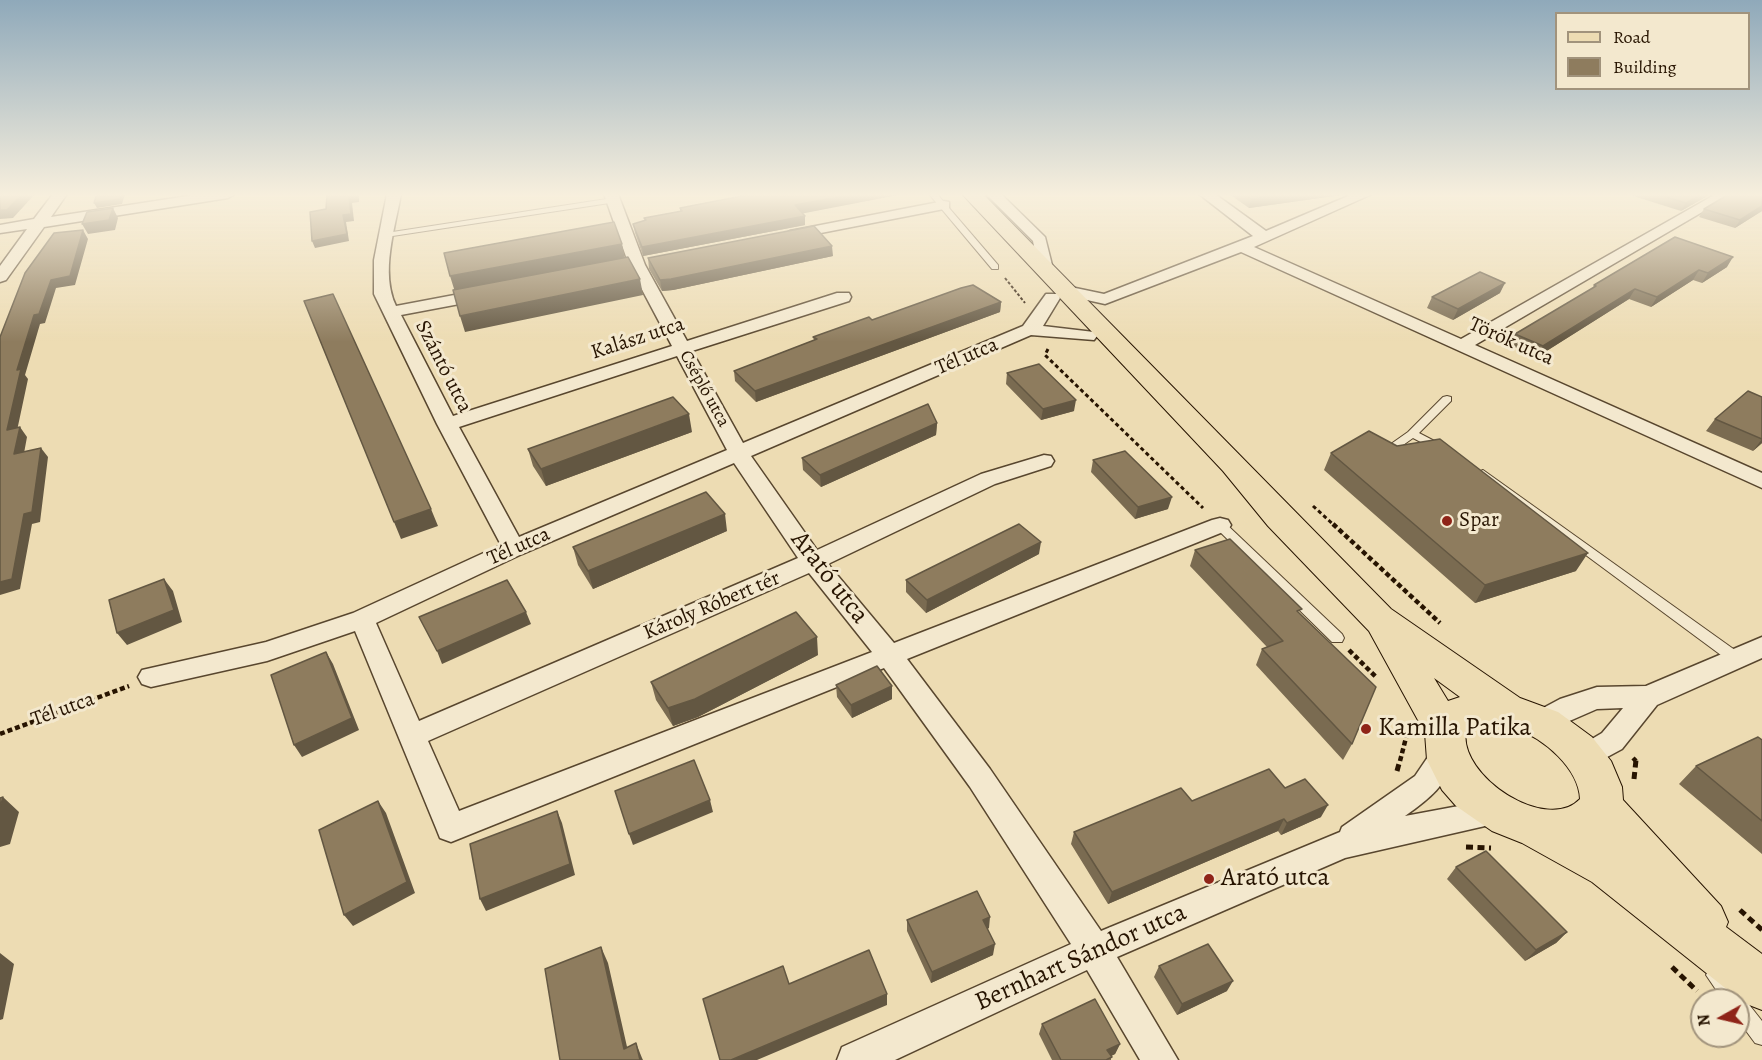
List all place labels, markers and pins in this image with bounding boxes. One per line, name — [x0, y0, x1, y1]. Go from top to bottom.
place label: Spar — [1459, 508, 1499, 534]
marker: Spar — [1440, 514, 1454, 528]
place label: Kamilla Patika — [1378, 713, 1531, 745]
marker: Kamilla Patika — [1359, 722, 1373, 736]
place label: Arató utca — [1221, 863, 1330, 895]
marker: Arató utca — [1202, 872, 1216, 886]

